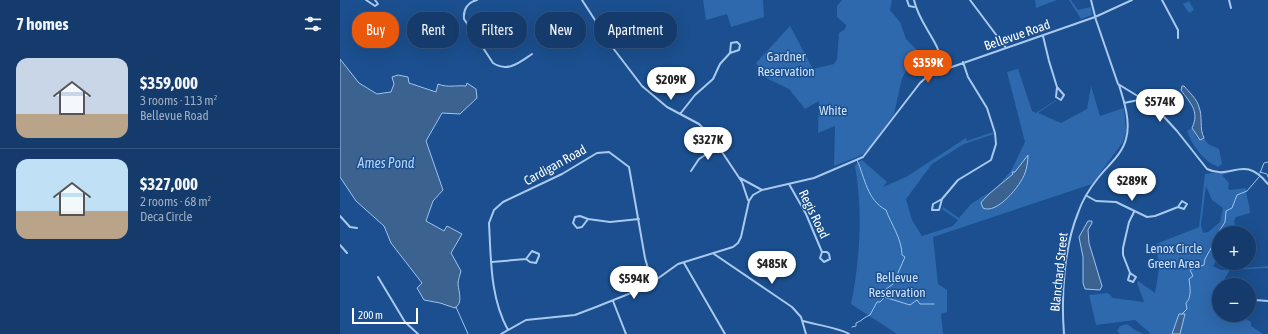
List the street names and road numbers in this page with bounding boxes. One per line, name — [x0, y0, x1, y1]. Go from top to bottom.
street label: Bellevue Road — [982, 17, 1052, 53]
street label: Cardigan Road — [521, 142, 589, 188]
street label: Regis Road — [796, 187, 832, 241]
street label: Blanchard Street — [1047, 231, 1071, 312]

